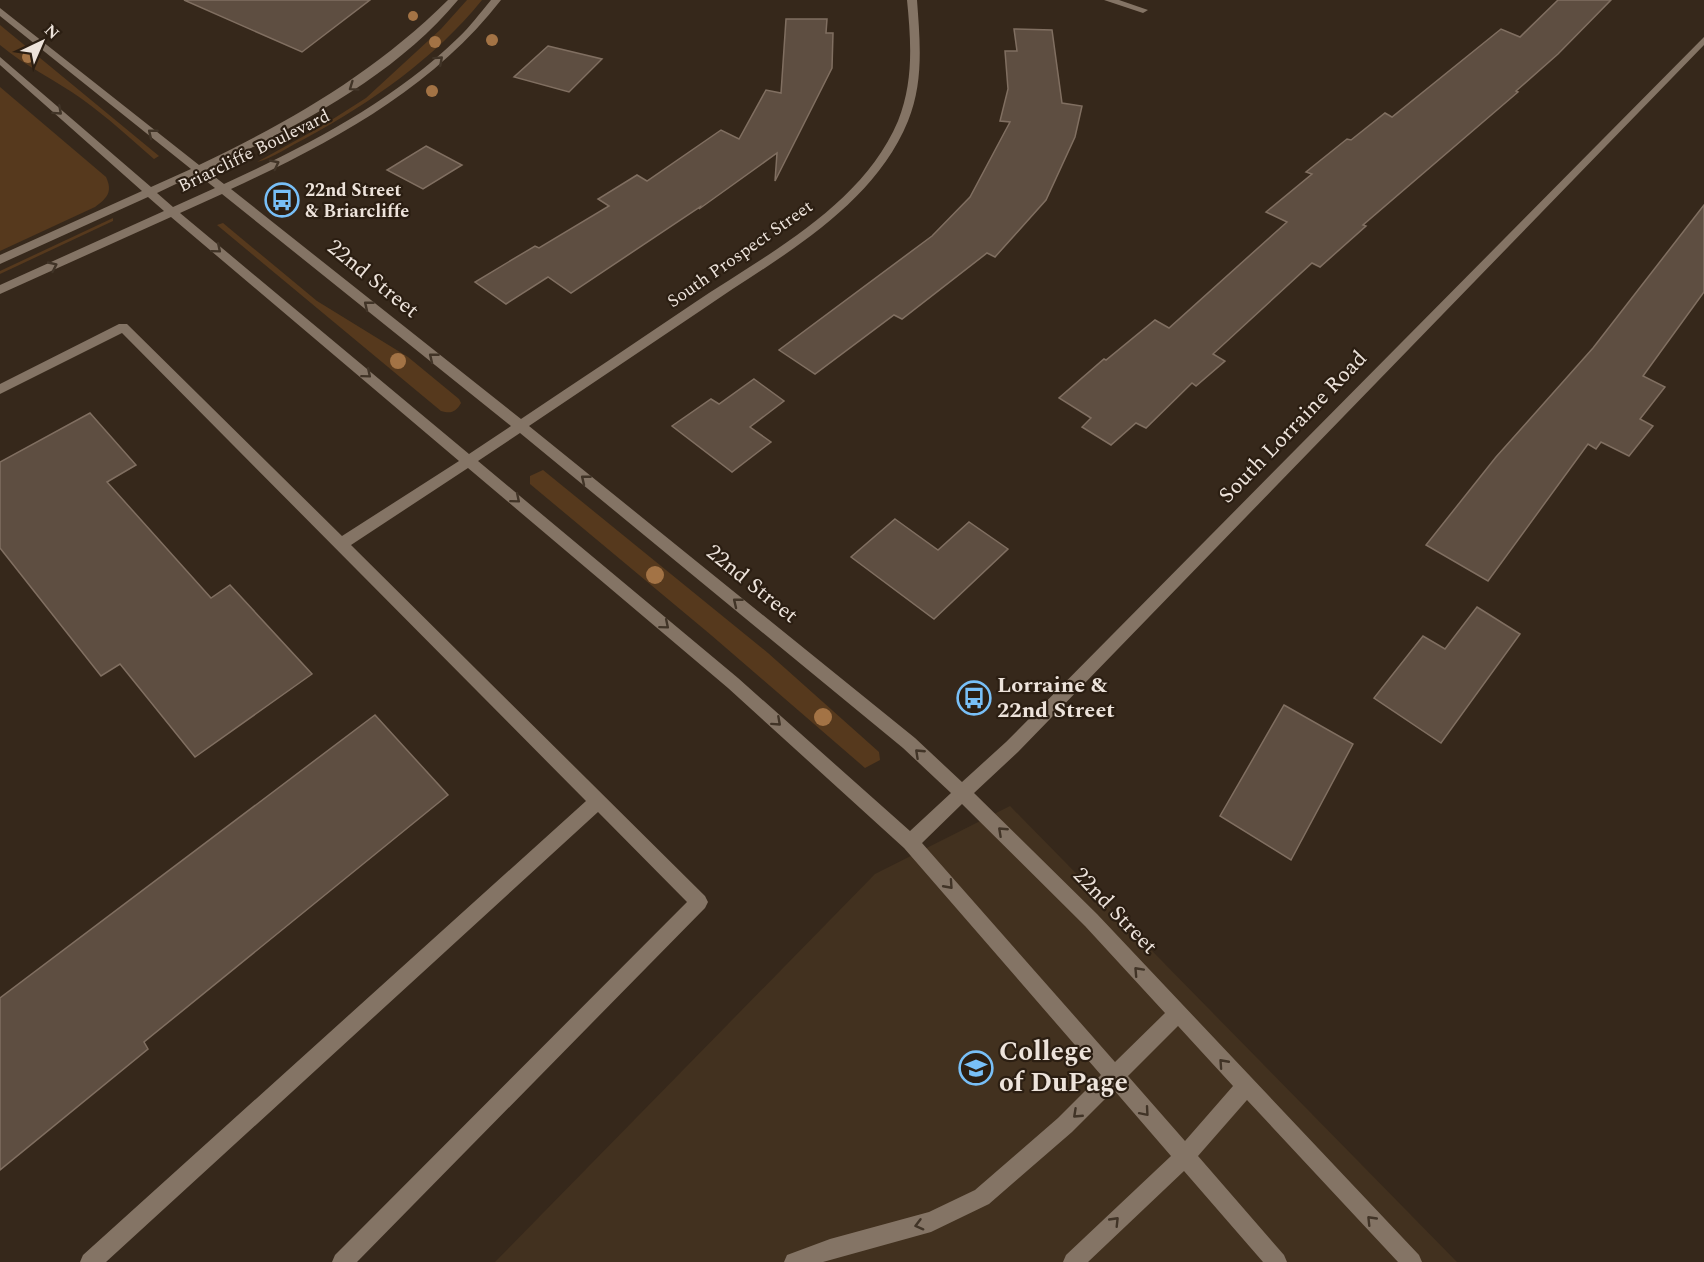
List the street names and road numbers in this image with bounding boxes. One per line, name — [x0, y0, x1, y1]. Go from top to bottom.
street label: Briarcliffe Boulevard — [173, 102, 335, 200]
street label: South Prospect Street — [661, 193, 819, 315]
street label: 22nd Street — [320, 231, 426, 327]
street label: South Lorraine Road — [1211, 343, 1375, 511]
street label: 22nd Street — [699, 536, 805, 632]
street label: 22nd Street — [1065, 860, 1165, 962]

